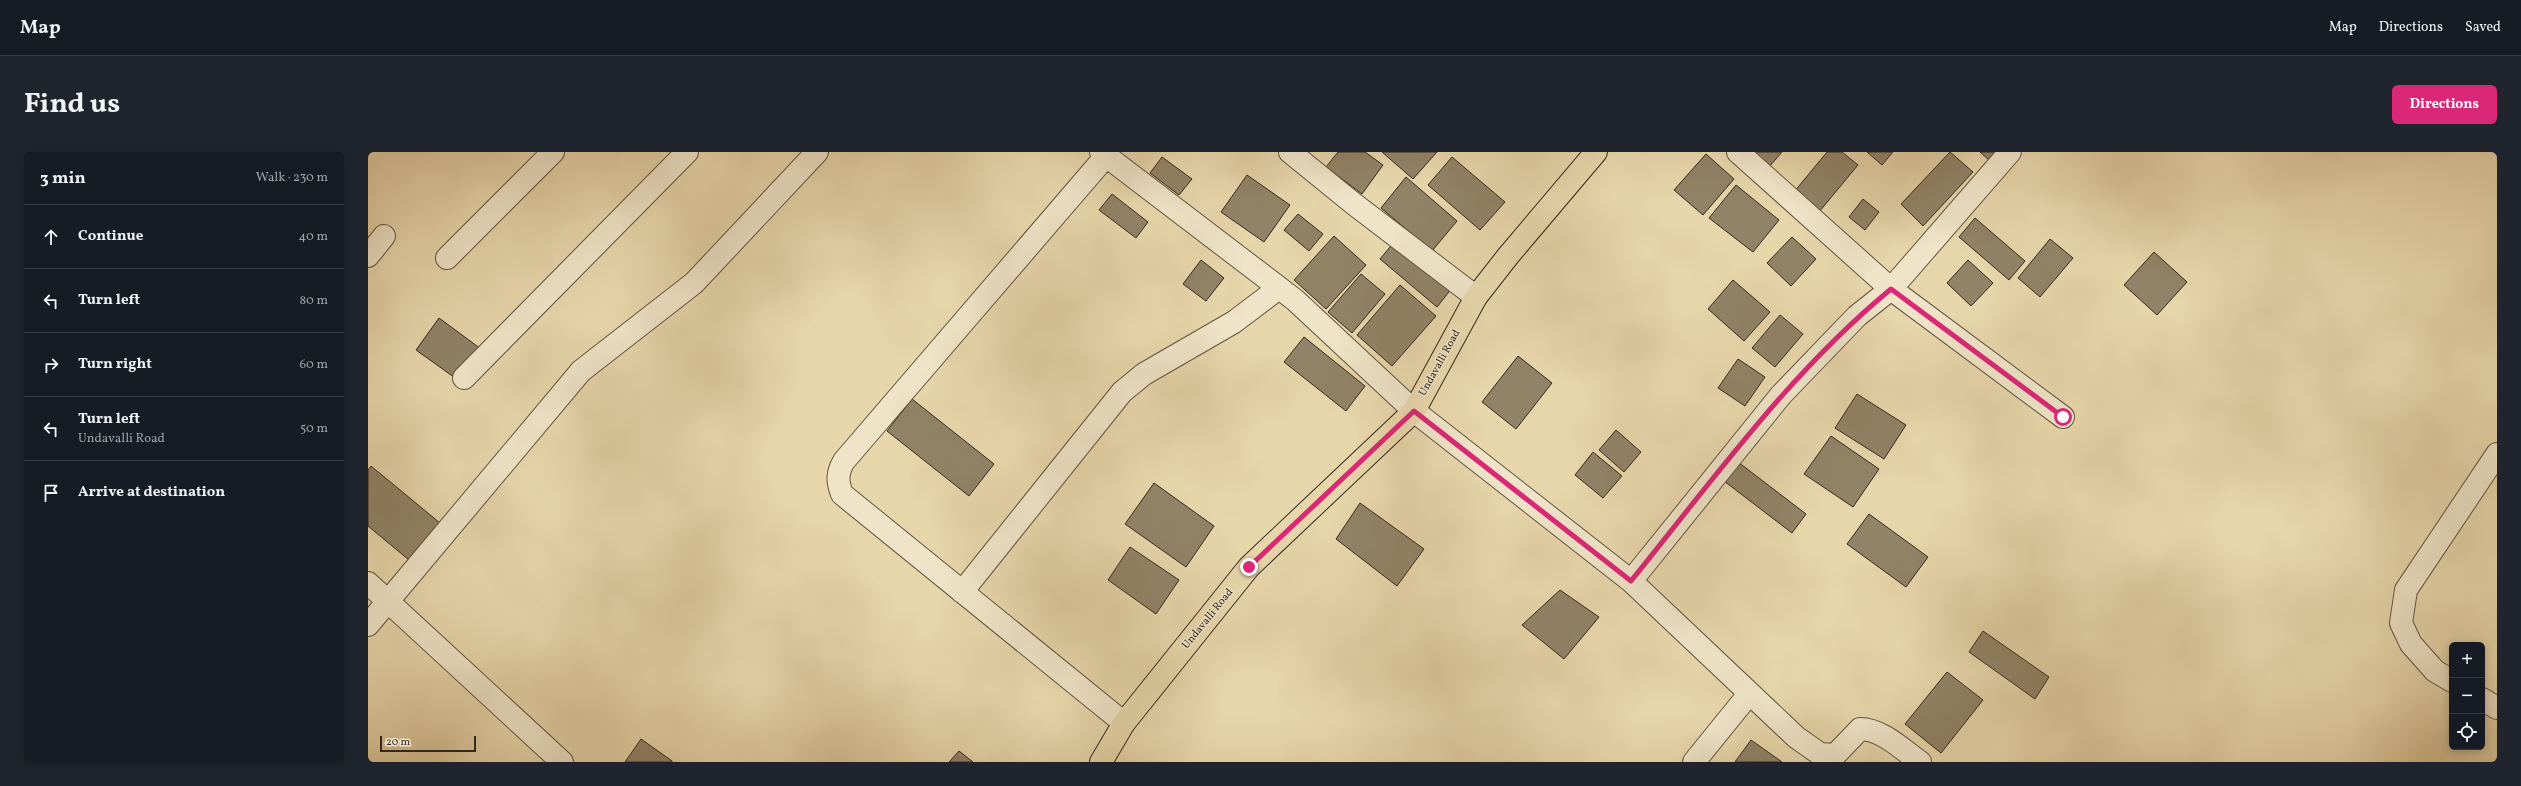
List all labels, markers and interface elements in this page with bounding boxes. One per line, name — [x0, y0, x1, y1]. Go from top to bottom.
text: Map — [20, 15, 61, 41]
text: Map — [2329, 18, 2357, 37]
text: Directions — [2379, 18, 2443, 37]
text: Saved — [2465, 18, 2501, 37]
text: Find us — [24, 85, 120, 124]
button: Directions — [2392, 85, 2497, 124]
text: 3 min — [40, 167, 86, 190]
text: Walk · 230 m — [256, 169, 328, 187]
icon: ahead — [40, 226, 62, 248]
text: Continue — [78, 226, 143, 247]
text: 40 m — [299, 228, 328, 246]
icon: left — [40, 290, 62, 312]
text: Turn left — [78, 290, 140, 311]
text: 80 m — [299, 292, 328, 310]
street label: Undavalli Road — [1416, 327, 1464, 399]
icon: right — [40, 354, 62, 376]
text: Turn right — [78, 354, 152, 375]
text: 60 m — [300, 356, 328, 374]
route start — [2054, 408, 2072, 426]
text: Turn left — [78, 409, 140, 430]
icon: left — [40, 418, 62, 440]
text: 50 m — [300, 420, 328, 438]
text: Undavalli Road — [78, 430, 165, 448]
icon: arrive — [40, 482, 62, 504]
text: Arrive at destination — [78, 482, 225, 503]
route end — [1240, 558, 1258, 576]
street label: Undavalli Road — [1179, 586, 1237, 652]
map controls — [2449, 642, 2485, 750]
button: + — [2449, 642, 2485, 678]
button: − — [2449, 678, 2485, 714]
button: locate — [2449, 714, 2485, 750]
scale bar — [380, 734, 476, 753]
text: 20 m — [386, 735, 410, 750]

